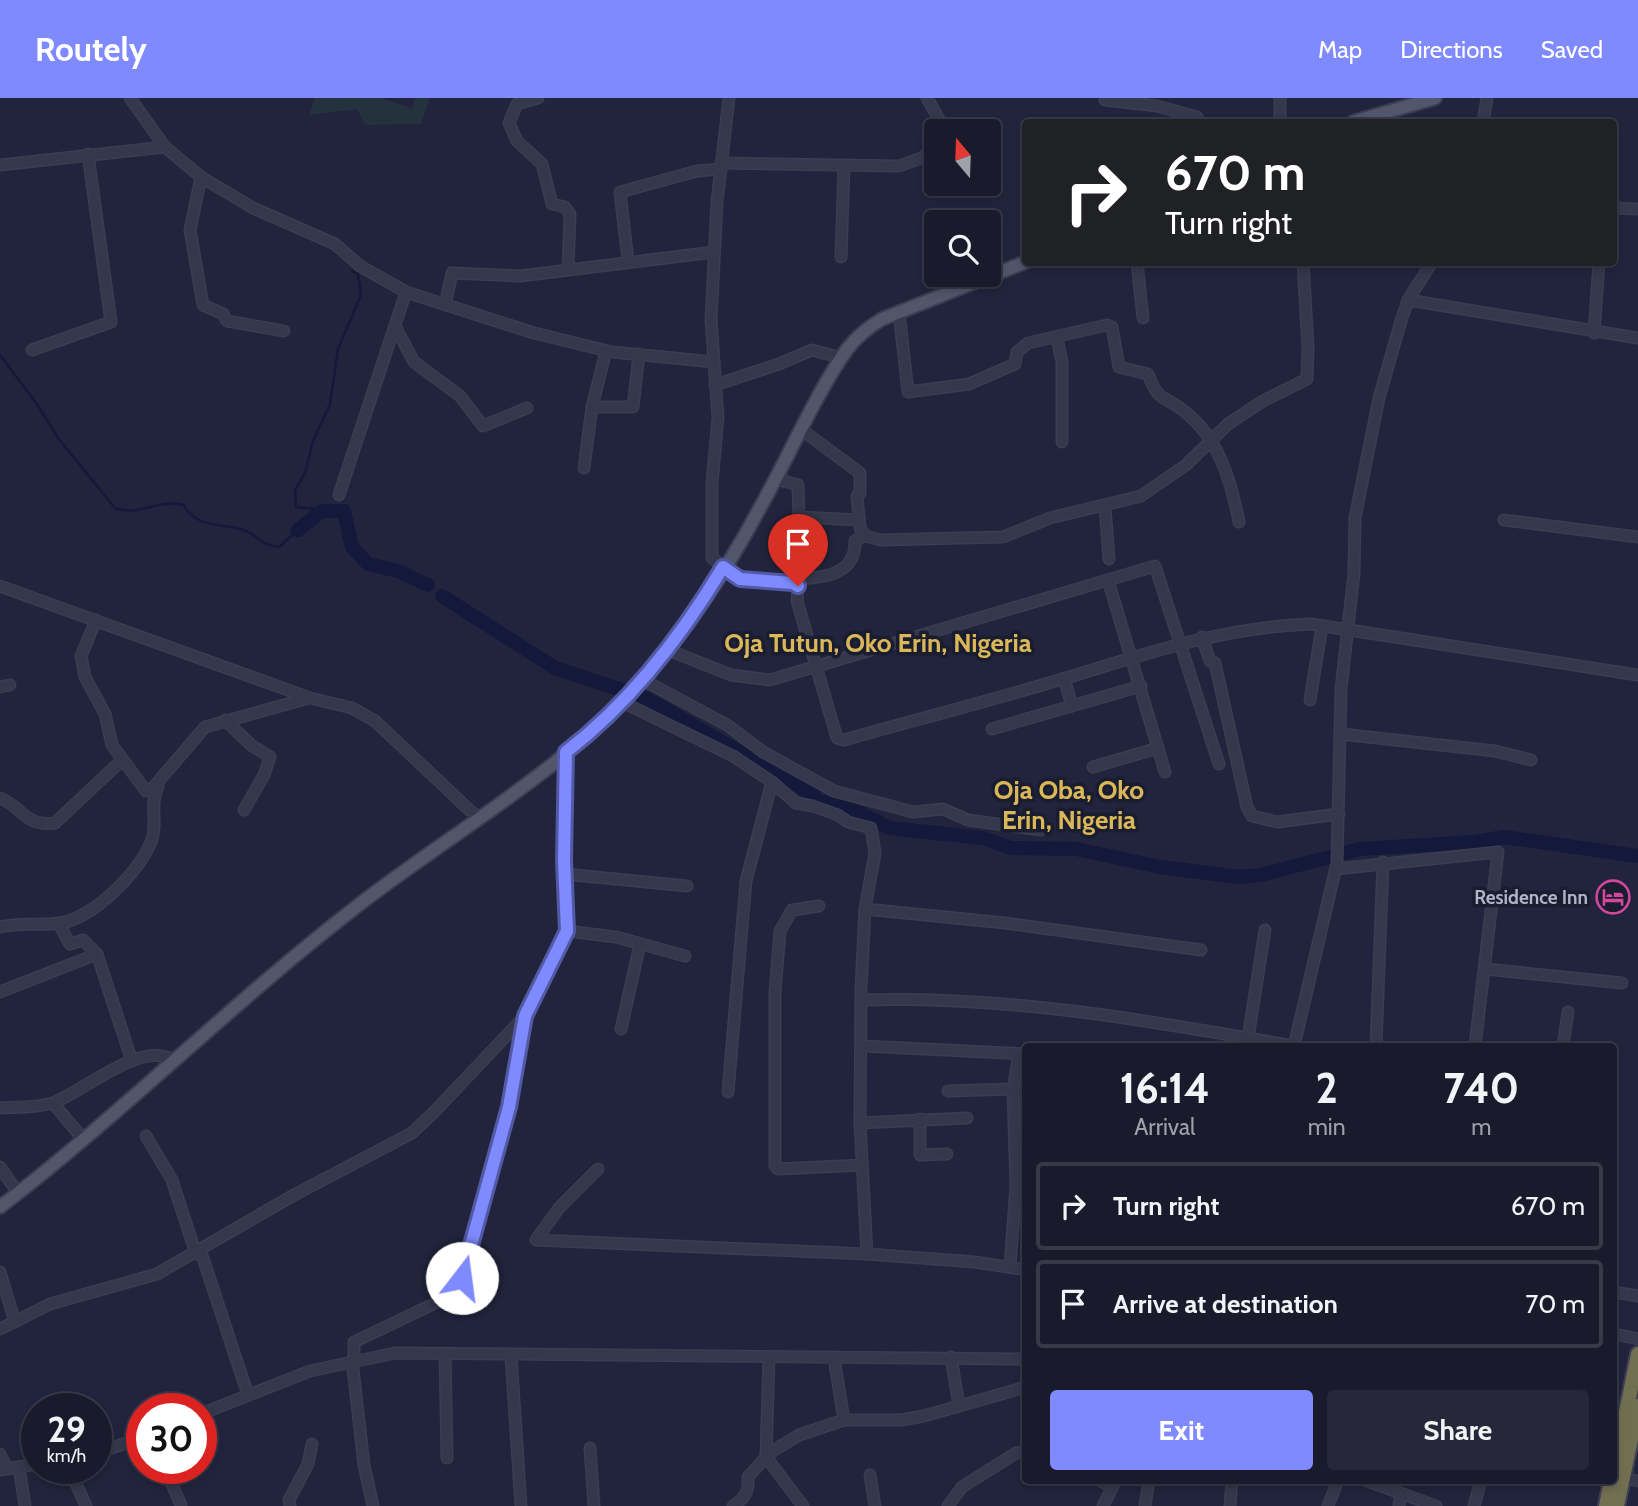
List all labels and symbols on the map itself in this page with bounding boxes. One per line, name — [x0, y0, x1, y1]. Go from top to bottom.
north arrow — [924, 119, 1001, 196]
pin — [768, 514, 828, 586]
district label: Oja Tutun, Oko Erin, Nigeria — [724, 627, 1032, 659]
district label: Oja Oba, Oko Erin, Nigeria — [994, 774, 1144, 836]
hotel icon: Residence Inn — [1594, 878, 1632, 916]
place label: Residence Inn — [1474, 886, 1588, 909]
position arrow — [425, 1241, 499, 1315]
speed limit sign: 30 — [126, 1393, 217, 1484]

